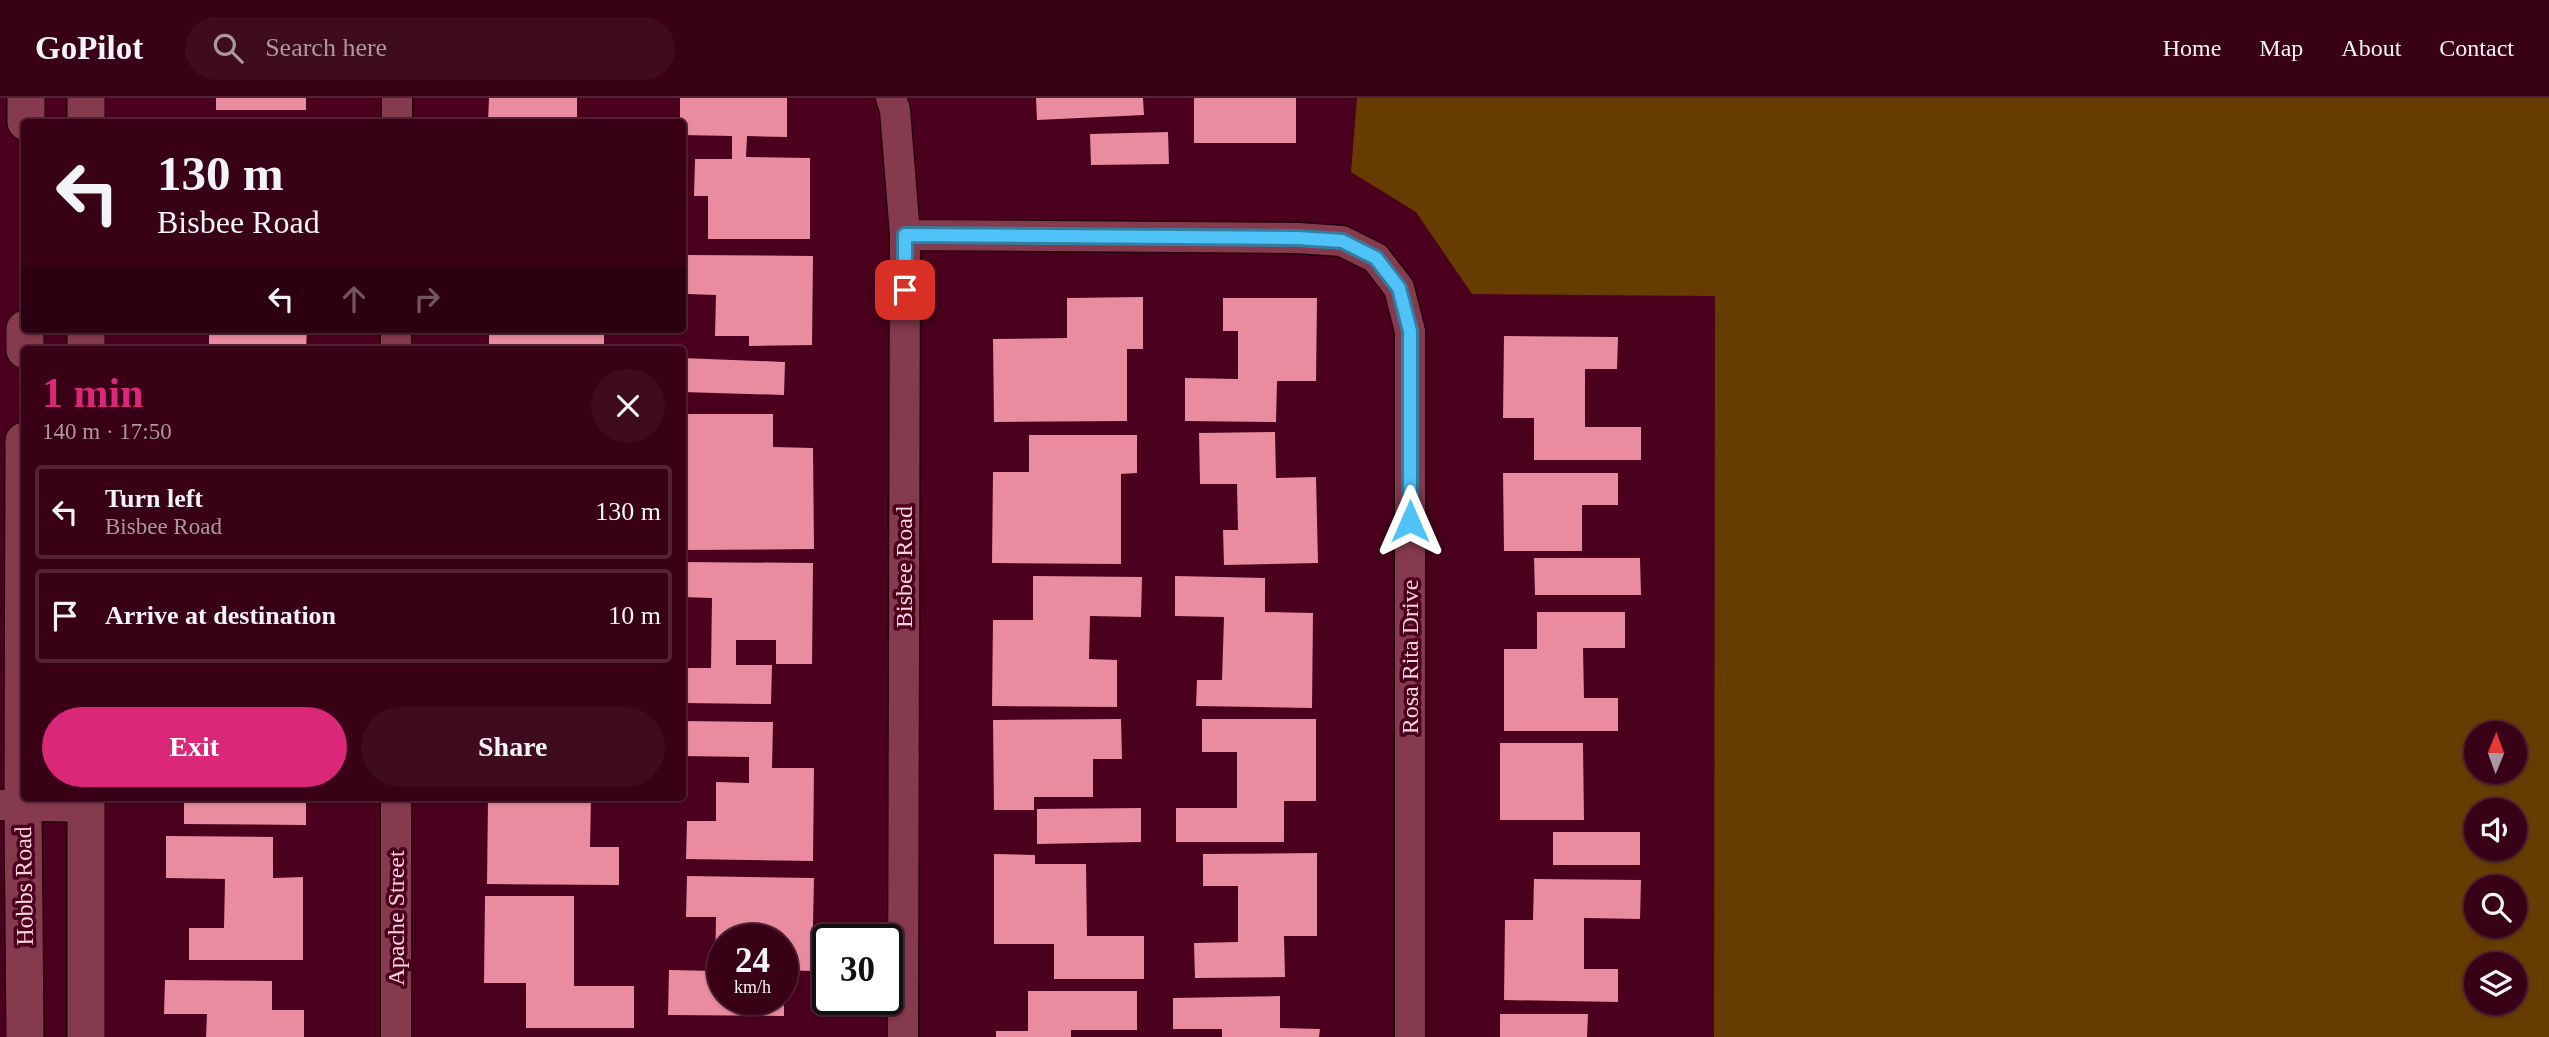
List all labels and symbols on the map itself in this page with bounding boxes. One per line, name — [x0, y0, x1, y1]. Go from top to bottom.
pin — [875, 260, 935, 320]
position arrow — [1373, 484, 1447, 558]
street label: Bisbee Road — [891, 506, 917, 628]
street label: Rosa Rita Drive — [1397, 580, 1423, 734]
north arrow — [2464, 721, 2527, 784]
street label: Hobbs Road — [10, 826, 38, 946]
street label: Apache Street — [383, 850, 409, 986]
speed limit sign: 30 — [812, 924, 903, 1015]

